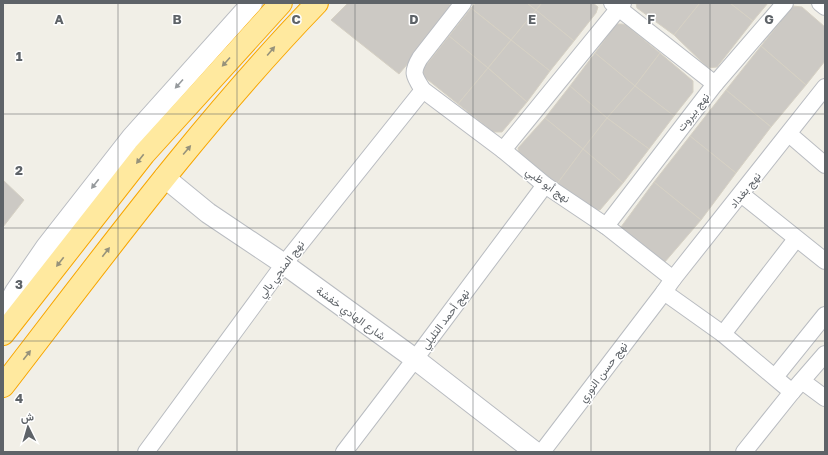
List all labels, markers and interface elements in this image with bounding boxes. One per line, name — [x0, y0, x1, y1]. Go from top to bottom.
text: A — [54, 11, 64, 27]
text: B — [172, 11, 182, 27]
text: C — [291, 11, 301, 27]
text: D — [409, 11, 419, 27]
text: E — [528, 11, 536, 27]
text: F — [647, 11, 655, 27]
text: G — [764, 11, 774, 27]
one-way arrow — [267, 46, 276, 57]
text: 1 — [16, 48, 23, 64]
one-way arrow — [222, 57, 231, 68]
one-way arrow — [175, 80, 184, 89]
street label: نهج بيروت — [674, 90, 713, 135]
one-way arrow — [183, 145, 192, 156]
one-way arrow — [135, 154, 144, 165]
text: 2 — [15, 162, 23, 178]
street label: نهج أبو ظبي — [521, 164, 573, 208]
street label: نهج بغداد — [726, 169, 764, 211]
one-way arrow — [91, 178, 100, 189]
street label: نهج المنجي بالي — [255, 237, 310, 302]
one-way arrow — [102, 247, 111, 258]
one-way arrow — [55, 256, 64, 267]
text: 3 — [15, 276, 23, 292]
street label: شارع الهادي خفشة — [312, 283, 389, 346]
street label: نهج أحمد التليلي — [418, 286, 475, 354]
street label: نهج حسن النوري — [576, 339, 633, 407]
one-way arrow — [23, 350, 31, 361]
text: 4 — [15, 390, 23, 406]
north arrow — [8, 407, 48, 447]
text: ش — [20, 409, 34, 425]

